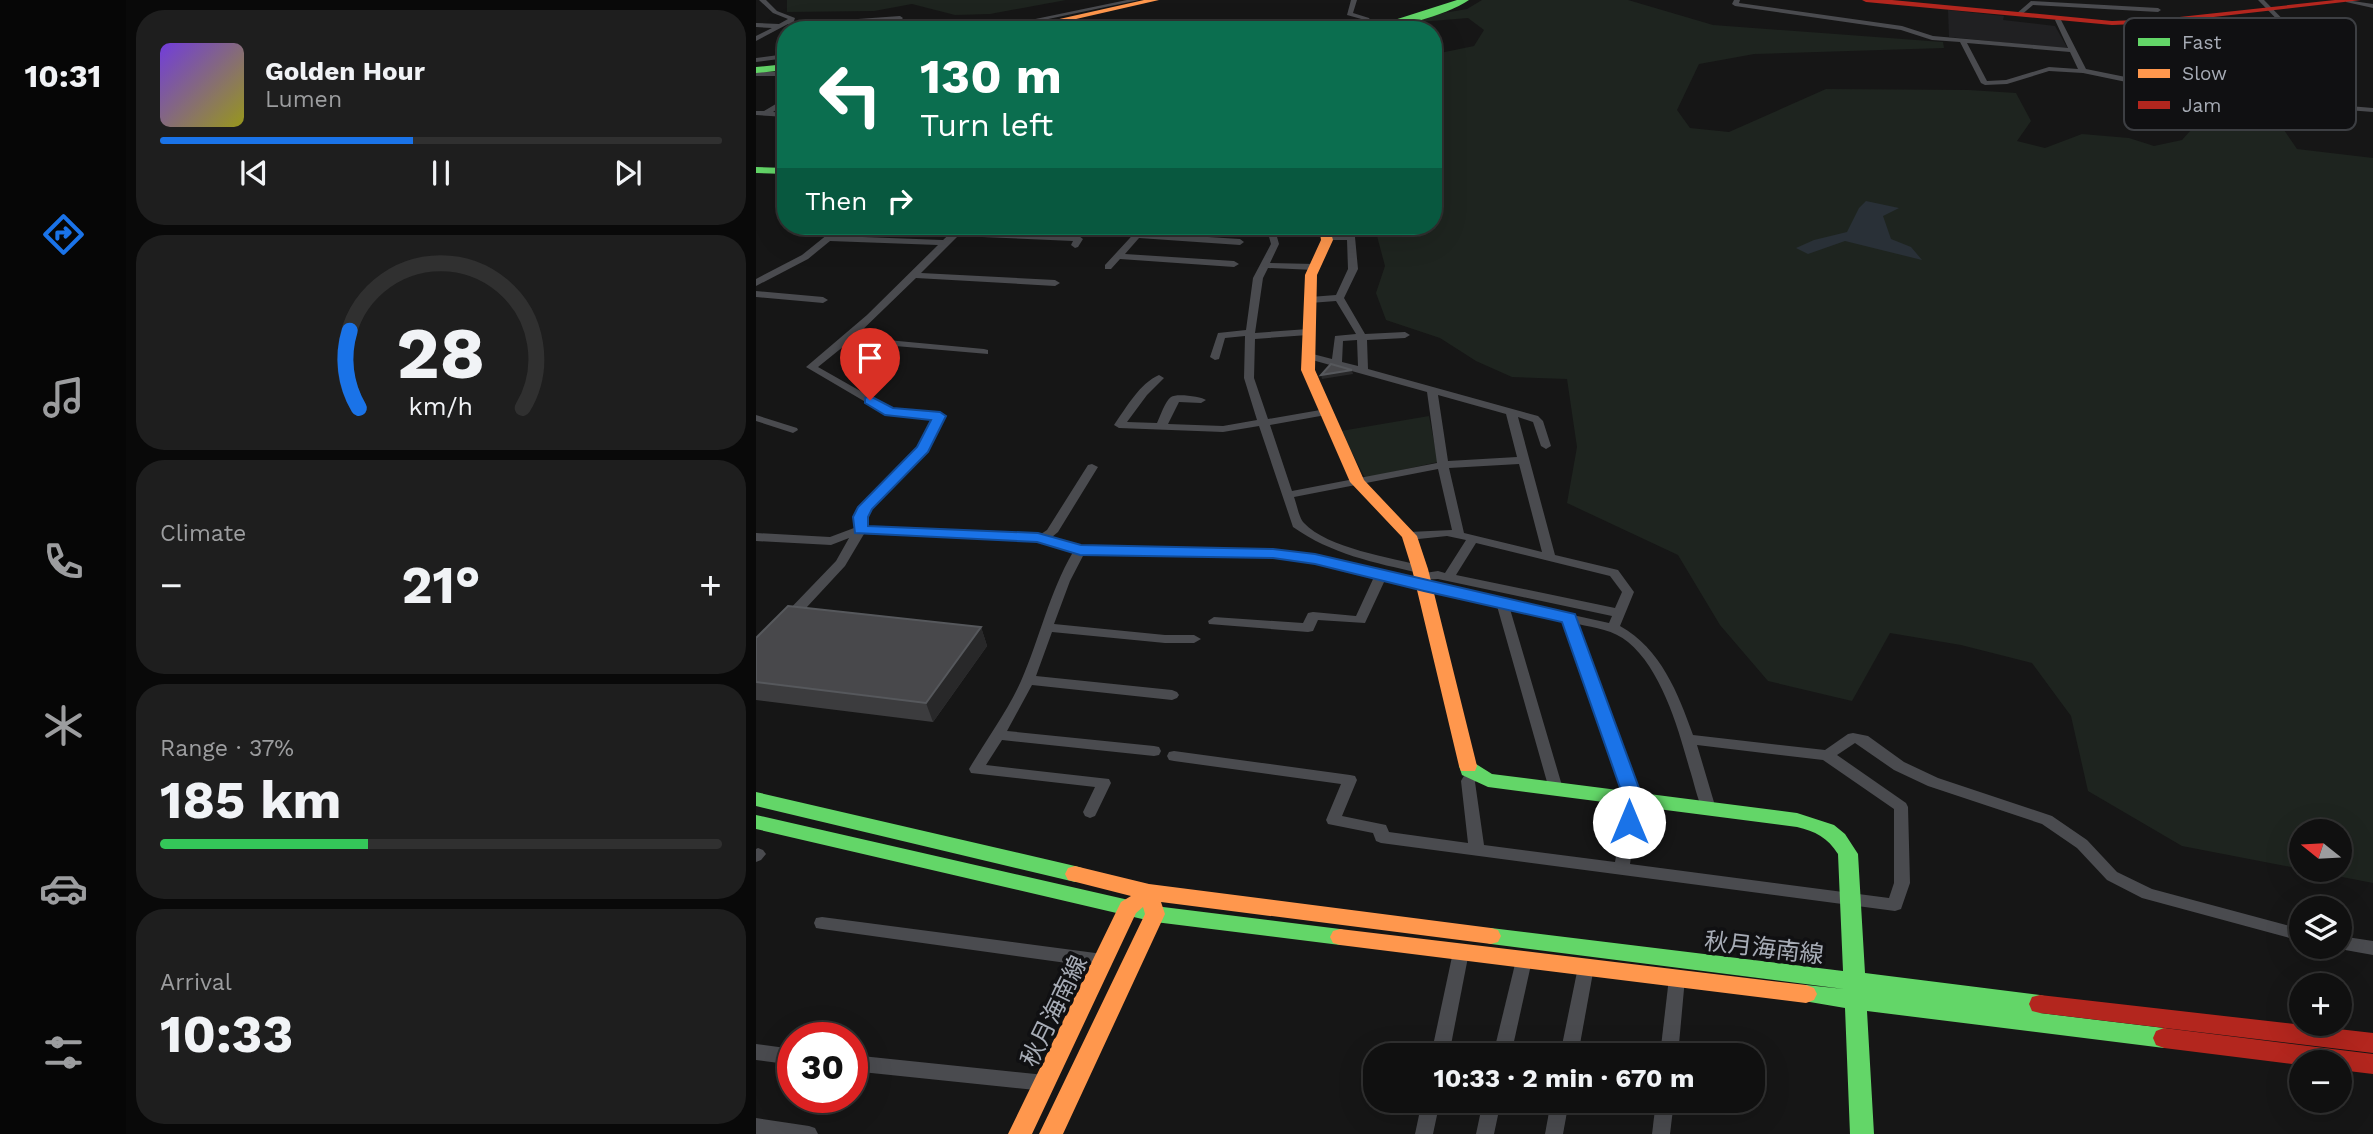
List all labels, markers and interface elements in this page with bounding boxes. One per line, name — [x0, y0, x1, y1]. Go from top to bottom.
legend — [2124, 18, 2356, 130]
text: Fast — [2182, 31, 2221, 54]
text: 130 m — [920, 47, 1062, 105]
icon: left — [805, 49, 896, 140]
text: Golden Hour — [265, 56, 425, 86]
text: 10:31 — [25, 57, 101, 95]
text: Slow — [2182, 62, 2227, 85]
text: Lumen — [265, 86, 342, 113]
text: Jam — [2182, 94, 2221, 117]
text: Turn left — [920, 106, 1053, 144]
icon: previous — [235, 154, 273, 192]
icon: pause — [422, 154, 460, 192]
icon: next — [609, 154, 647, 192]
icon: right — [881, 182, 919, 220]
text: Then — [805, 186, 867, 216]
icon: directions — [39, 210, 88, 259]
text: 28 — [396, 311, 486, 397]
pin — [840, 328, 900, 400]
icon: arrive — [851, 339, 889, 377]
icon: music — [39, 373, 88, 422]
text: km/h — [409, 392, 473, 421]
text: Climate — [160, 520, 246, 547]
icon: phone — [39, 537, 88, 586]
text: 21° — [401, 555, 481, 616]
text: − — [160, 563, 183, 607]
text: + — [699, 563, 722, 607]
icon: climate — [39, 701, 88, 750]
text: Range · 37% — [160, 735, 294, 762]
text: 185 km — [160, 770, 341, 831]
position arrow — [1592, 785, 1666, 859]
north arrow — [2289, 819, 2352, 882]
map controls — [2289, 819, 2352, 1113]
icon: car — [39, 864, 88, 913]
button: layers — [2289, 896, 2352, 959]
street label: 秋月海南線 — [1703, 927, 1825, 969]
street label: 秋月海南線 — [1015, 951, 1093, 1071]
text: Arrival — [160, 969, 232, 996]
button: + — [2289, 973, 2352, 1036]
text: 10:33 — [160, 1004, 293, 1065]
speed limit sign: 30 — [777, 1022, 868, 1113]
icon: filters — [39, 1028, 88, 1077]
button: − — [2289, 1050, 2352, 1113]
text: 10:33 · 2 min · 670 m — [1434, 1063, 1694, 1093]

